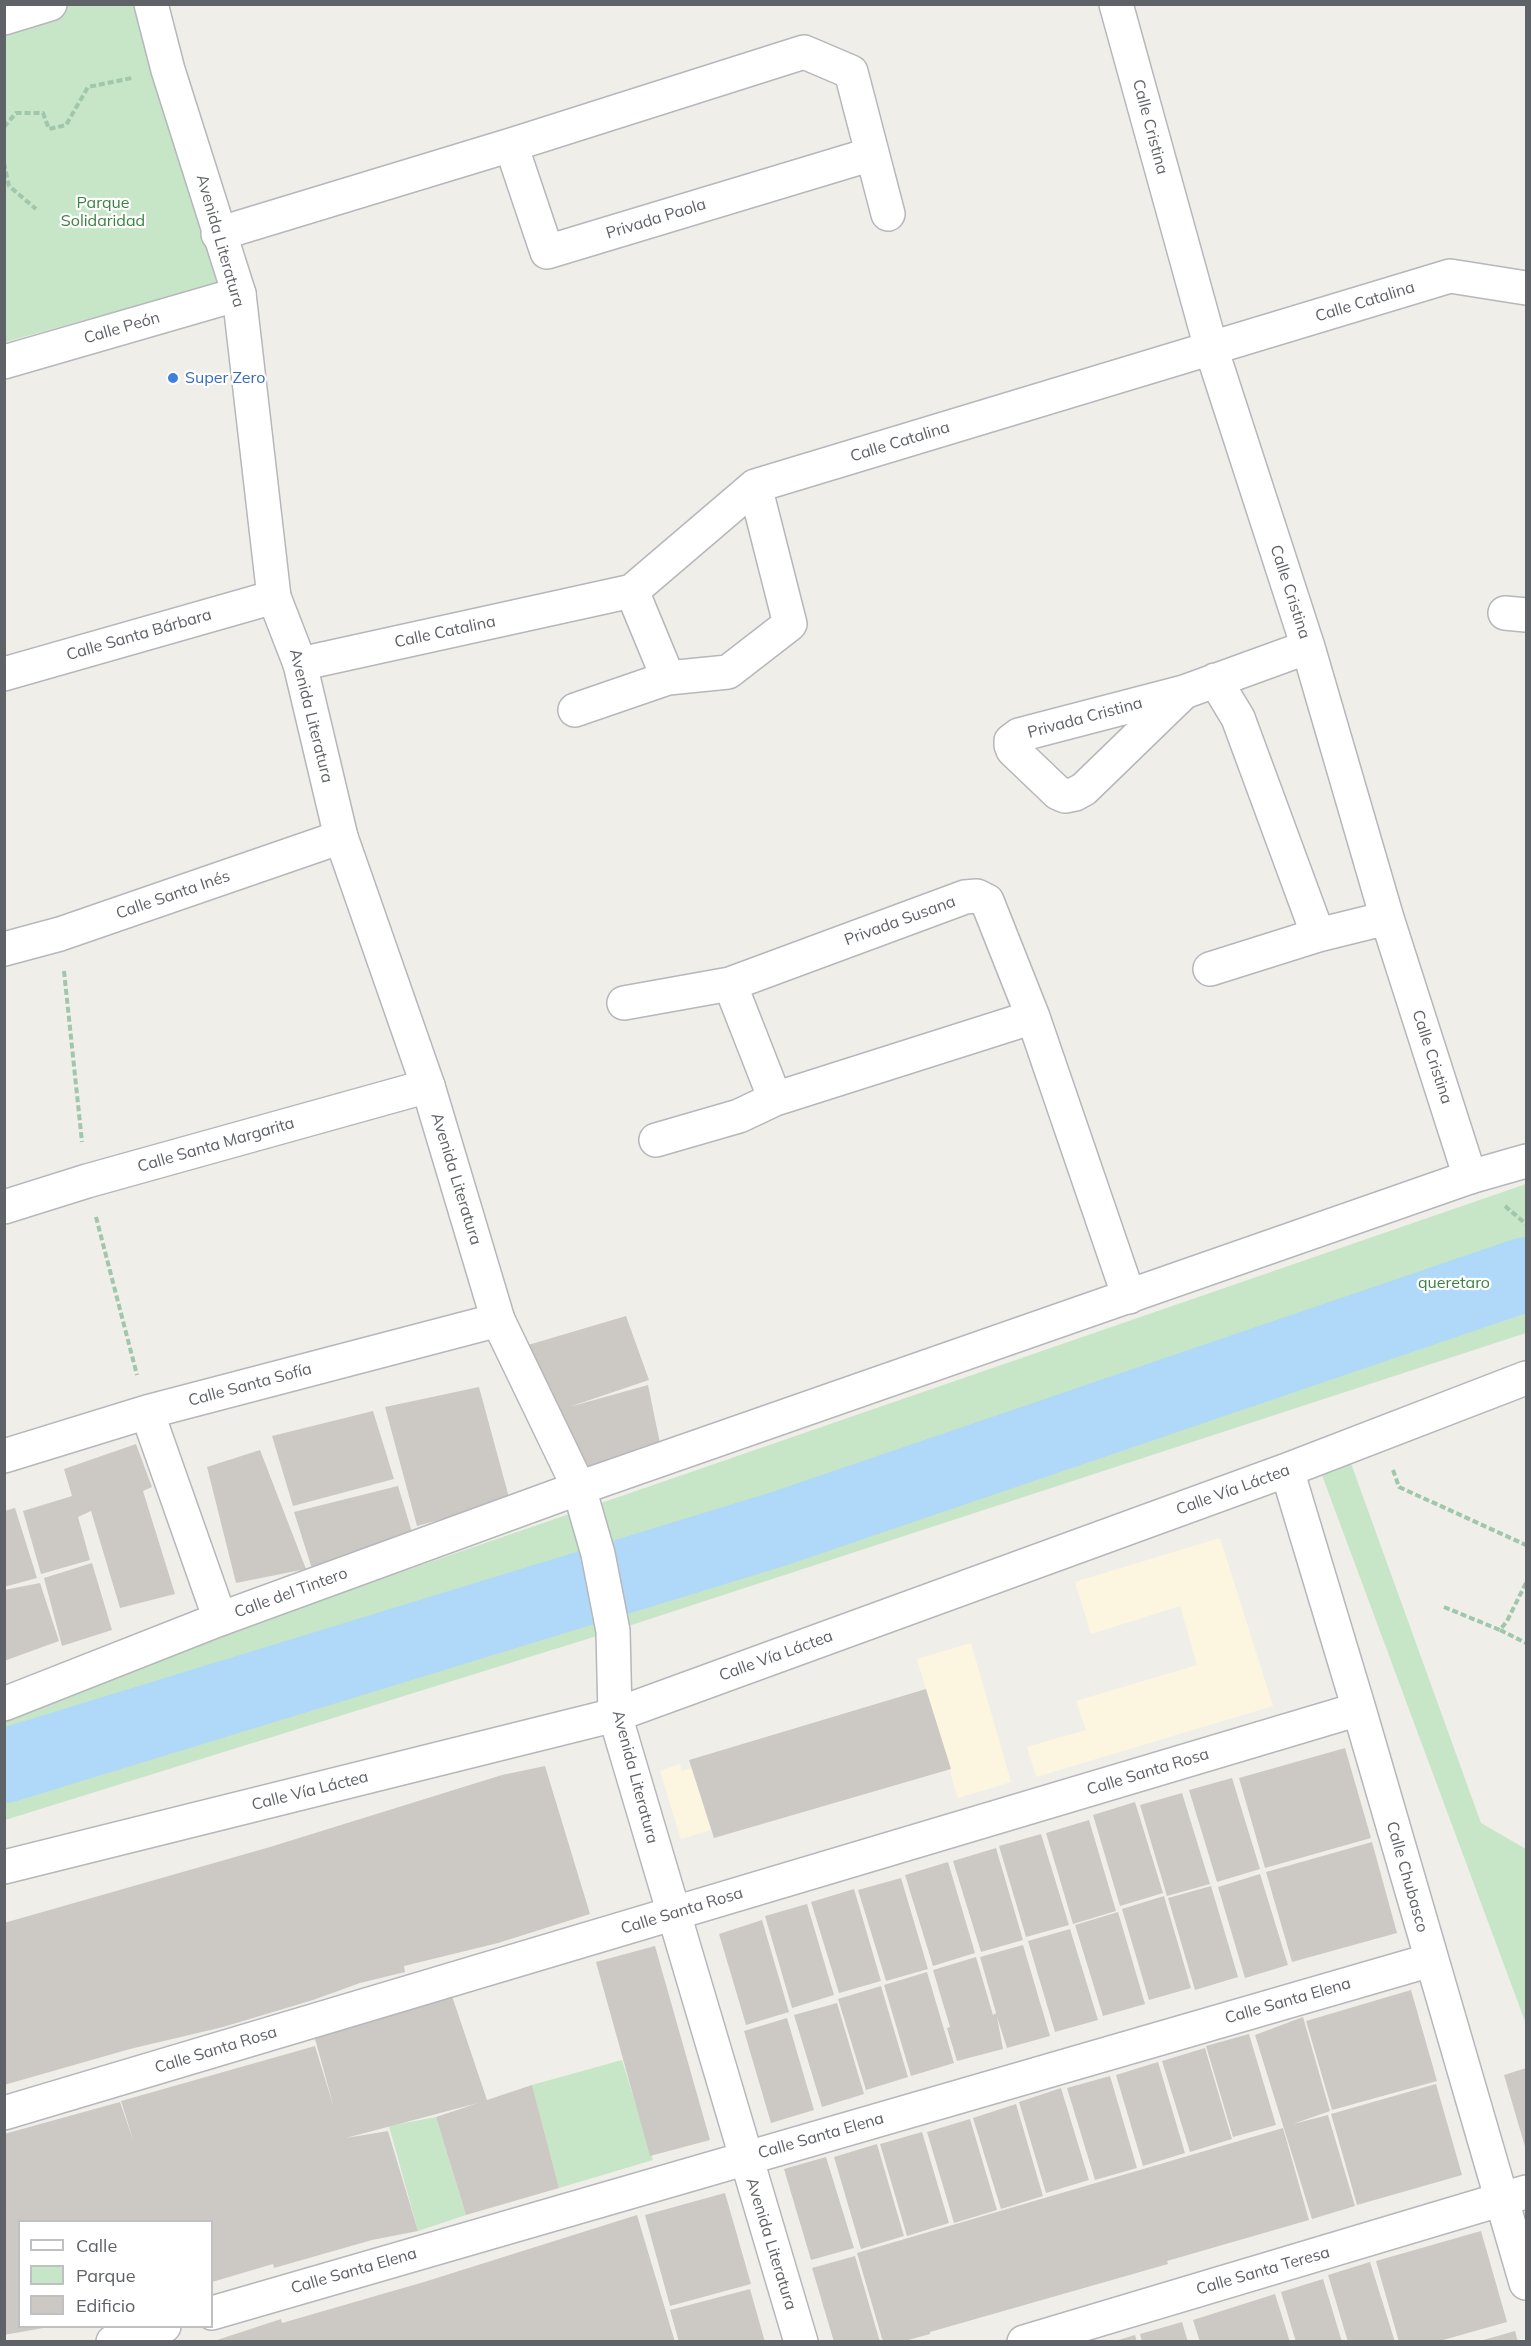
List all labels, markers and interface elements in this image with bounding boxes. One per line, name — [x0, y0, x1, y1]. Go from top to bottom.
street label: Calle Cristina — [1128, 77, 1172, 177]
street label: Avenida Literatura — [192, 172, 248, 310]
park label: Parque Solidaridad — [61, 193, 145, 231]
street label: Privada Paola — [604, 195, 708, 243]
street label: Calle Catalina — [1313, 278, 1417, 326]
street label: Calle Peón — [82, 308, 162, 348]
place label: Super Zero — [185, 368, 265, 388]
marker: Super Zero — [166, 371, 180, 385]
street label: Calle Catalina — [848, 418, 952, 466]
street label: Calle Cristina — [1266, 543, 1314, 641]
street label: Calle Santa Bárbara — [64, 605, 214, 665]
street label: Calle Catalina — [393, 612, 497, 652]
street label: Avenida Literatura — [285, 647, 337, 785]
street label: Privada Cristina — [1026, 693, 1144, 743]
street label: Calle Santa Inés — [113, 867, 233, 923]
street label: Privada Susana — [842, 892, 958, 950]
street label: Calle Cristina — [1408, 1008, 1456, 1106]
street label: Avenida Literatura — [427, 1111, 485, 1247]
street label: Calle Santa Margarita — [135, 1113, 297, 1177]
park label: queretaro — [1418, 1273, 1490, 1293]
street label: Calle Santa Sofía — [186, 1359, 314, 1411]
street label: Calle Vía Láctea — [1174, 1461, 1292, 1519]
street label: Calle del Tintero — [232, 1564, 350, 1622]
street label: Calle Vía Láctea — [717, 1627, 835, 1685]
street label: Avenida Literatura — [608, 1708, 662, 1846]
street label: Calle Santa Rosa — [1085, 1744, 1211, 1800]
street label: Calle Vía Láctea — [250, 1767, 370, 1815]
street label: Calle Chubasco — [1382, 1819, 1432, 1935]
street label: Calle Santa Rosa — [619, 1883, 745, 1939]
street label: Calle Santa Elena — [1223, 1974, 1353, 2028]
street label: Calle Santa Rosa — [153, 2022, 279, 2078]
street label: Calle Santa Elena — [756, 2109, 886, 2163]
street label: Avenida Literatura — [742, 2176, 800, 2312]
legend — [18, 2220, 213, 2328]
text: Calle — [76, 2234, 117, 2257]
street label: Calle Santa Teresa — [1194, 2243, 1332, 2299]
street label: Calle Santa Elena — [289, 2244, 419, 2298]
text: Parque — [76, 2264, 135, 2287]
text: Edificio — [76, 2294, 135, 2317]

